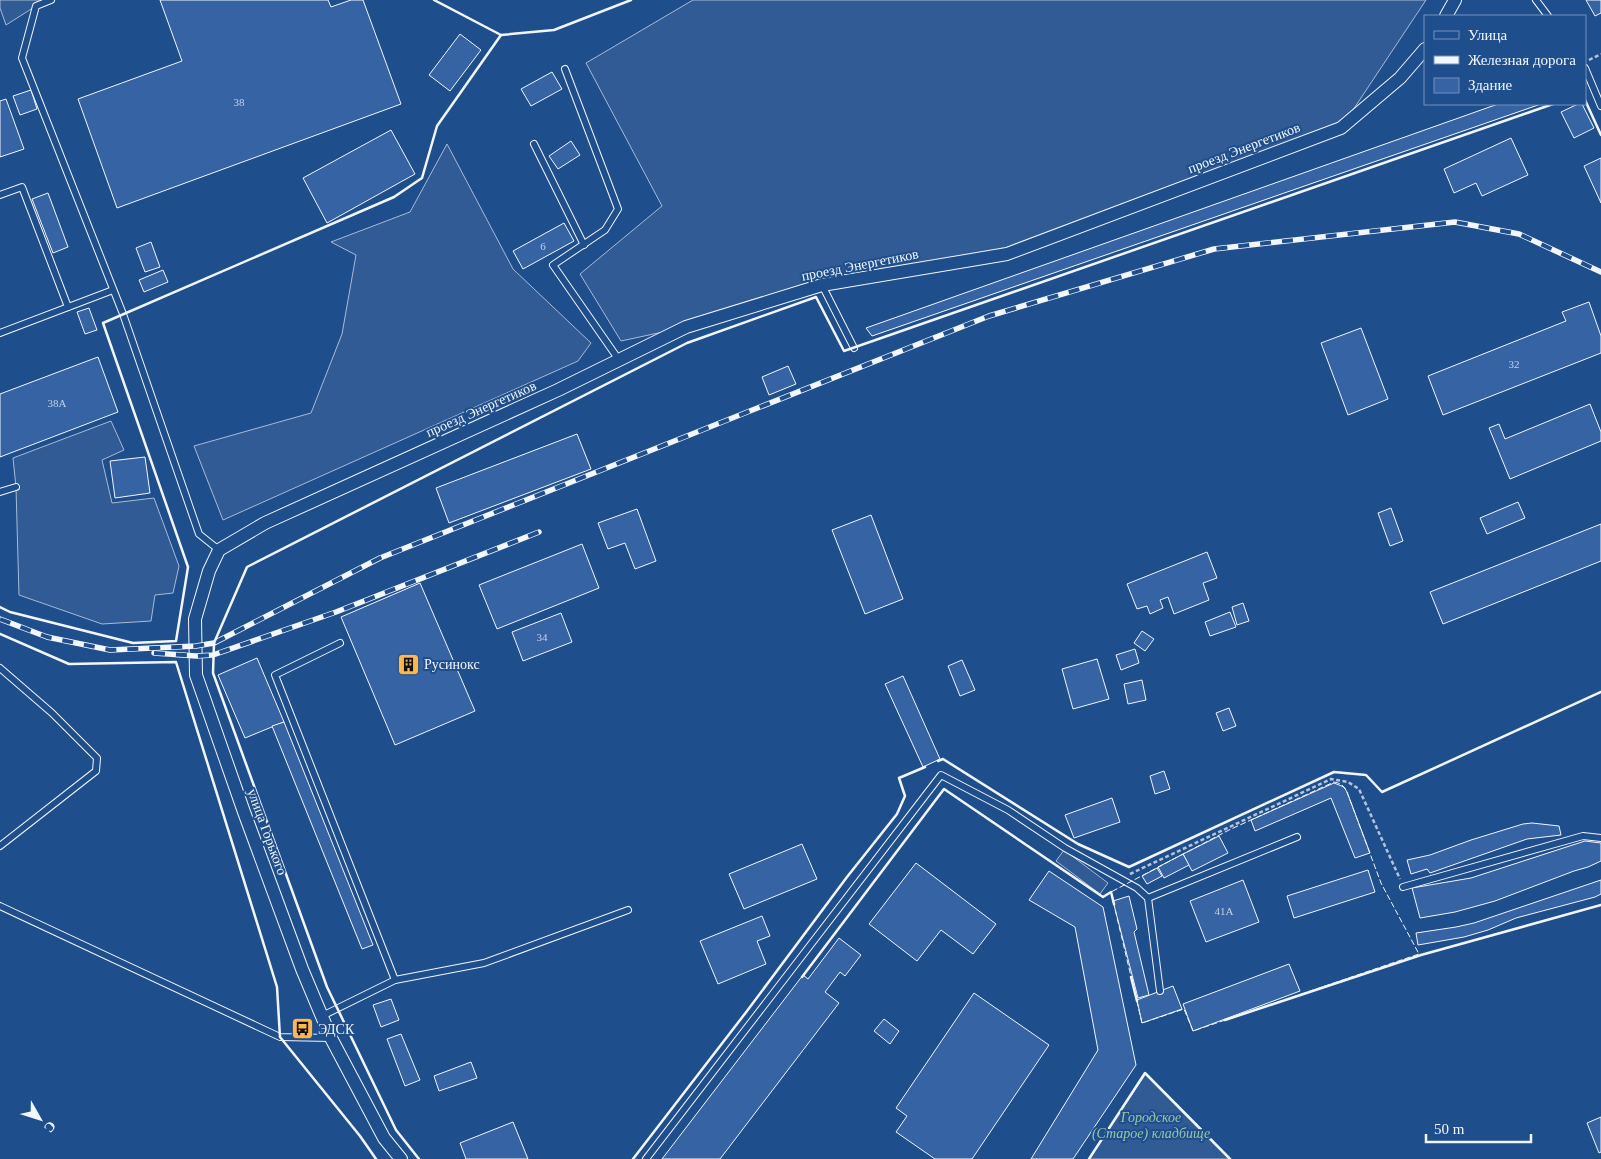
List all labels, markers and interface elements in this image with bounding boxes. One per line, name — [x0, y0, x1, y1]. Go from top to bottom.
legend — [1424, 15, 1586, 105]
text: Улица — [1468, 27, 1507, 43]
text: Железная дорога — [1468, 52, 1576, 68]
text: Здание — [1468, 77, 1512, 93]
house number: 38 — [234, 96, 245, 108]
street label: проезд Энергетиков — [1186, 120, 1303, 176]
house number: 6 — [540, 240, 546, 252]
street label: проезд Энергетиков — [800, 246, 920, 284]
house number: 32 — [1509, 358, 1520, 370]
street label: проезд Энергетиков — [424, 378, 539, 440]
house number: 38А — [48, 397, 67, 409]
house number: 34 — [537, 631, 548, 643]
building icon: Русинокс — [396, 652, 420, 676]
place label: Русинокс — [424, 657, 480, 672]
street label: улица Горького — [244, 787, 290, 877]
house number: 41А — [1215, 905, 1234, 917]
bus stop icon: ЭДСК — [290, 1017, 314, 1041]
place label: ЭДСК — [318, 1022, 355, 1037]
north arrow — [15, 1094, 65, 1144]
park label: Городское (Старое) кладбище — [1092, 1110, 1210, 1142]
scale bar — [1426, 1112, 1531, 1144]
text: С — [41, 1118, 59, 1136]
text: 50 m — [1434, 1121, 1465, 1137]

